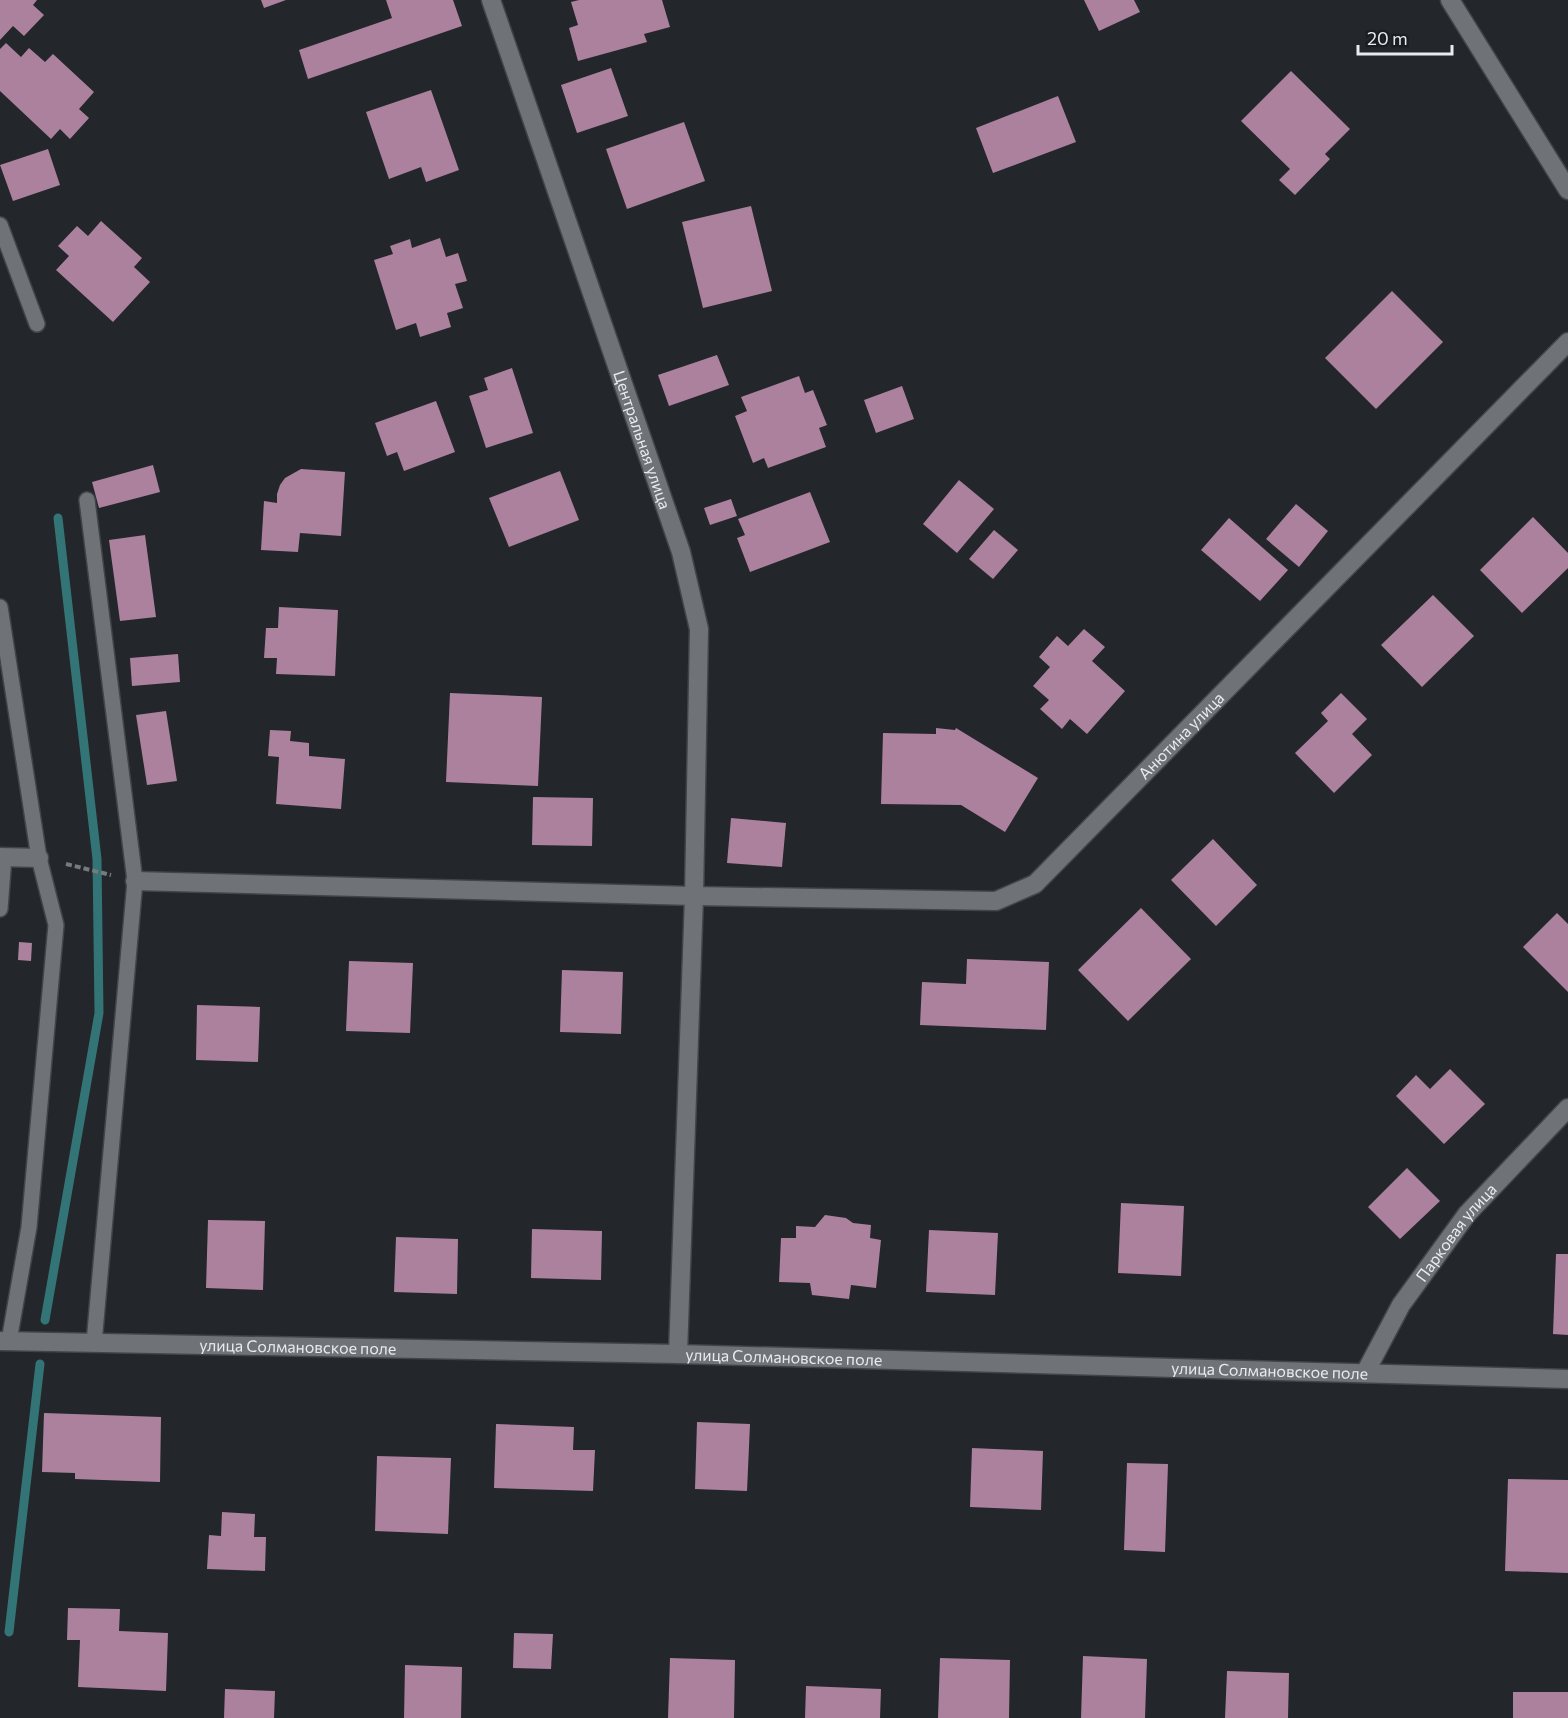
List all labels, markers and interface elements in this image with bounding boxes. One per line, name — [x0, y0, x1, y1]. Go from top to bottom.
scale bar — [1358, 18, 1452, 56]
text: 20 m — [1367, 27, 1408, 49]
street label: Центральная улица — [610, 368, 675, 511]
street label: Анютина улица — [1134, 688, 1227, 783]
street label: Парковая улица — [1411, 1179, 1500, 1285]
street label: улица Солмановское поле — [199, 1335, 397, 1358]
street label: улица Солмановское поле — [685, 1344, 883, 1369]
street label: улица Солмановское поле — [1171, 1358, 1368, 1382]

